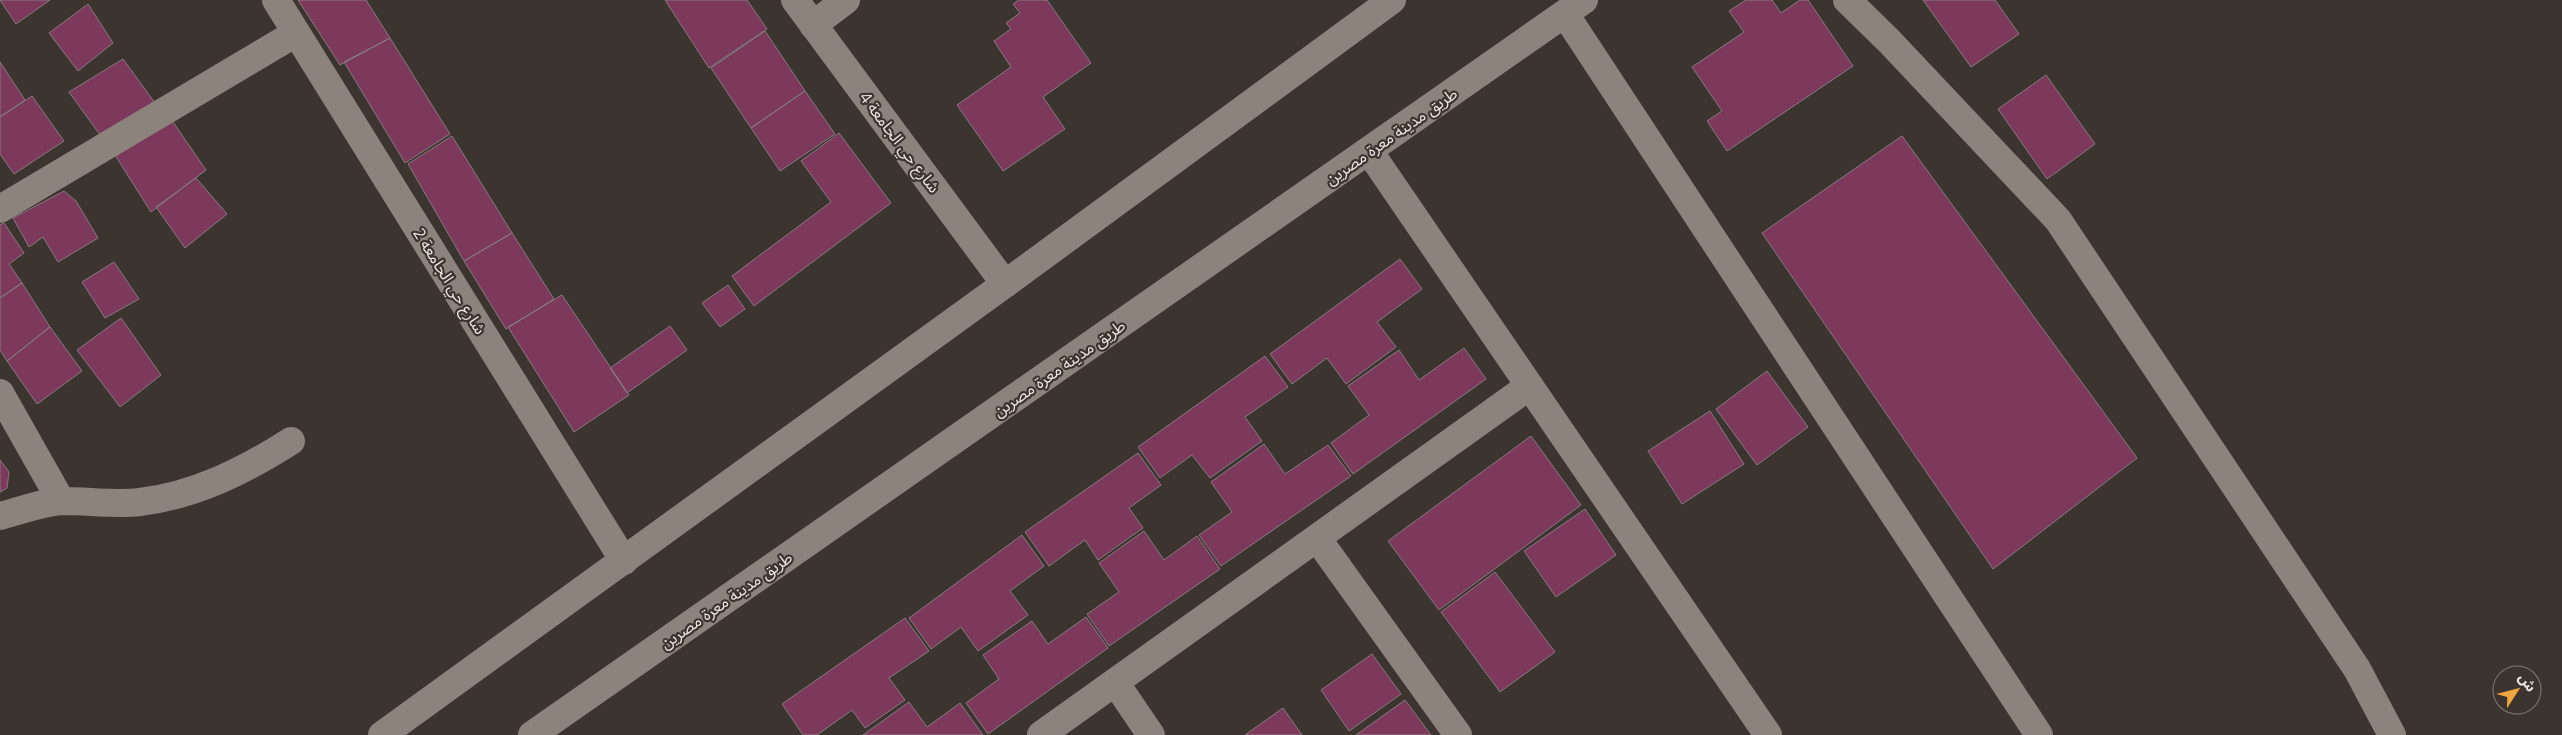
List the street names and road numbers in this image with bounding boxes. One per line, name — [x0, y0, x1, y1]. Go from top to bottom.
street label: طريق مدينة معرة مصرين — [1321, 82, 1462, 190]
street label: شارع حي الجامعة 4 — [853, 87, 945, 198]
street label: شارع حي الجامعة 2 — [407, 224, 491, 339]
street label: طريق مدينة معرة مصرين — [989, 314, 1130, 422]
street label: طريق مدينة معرة مصرين — [656, 546, 797, 654]

